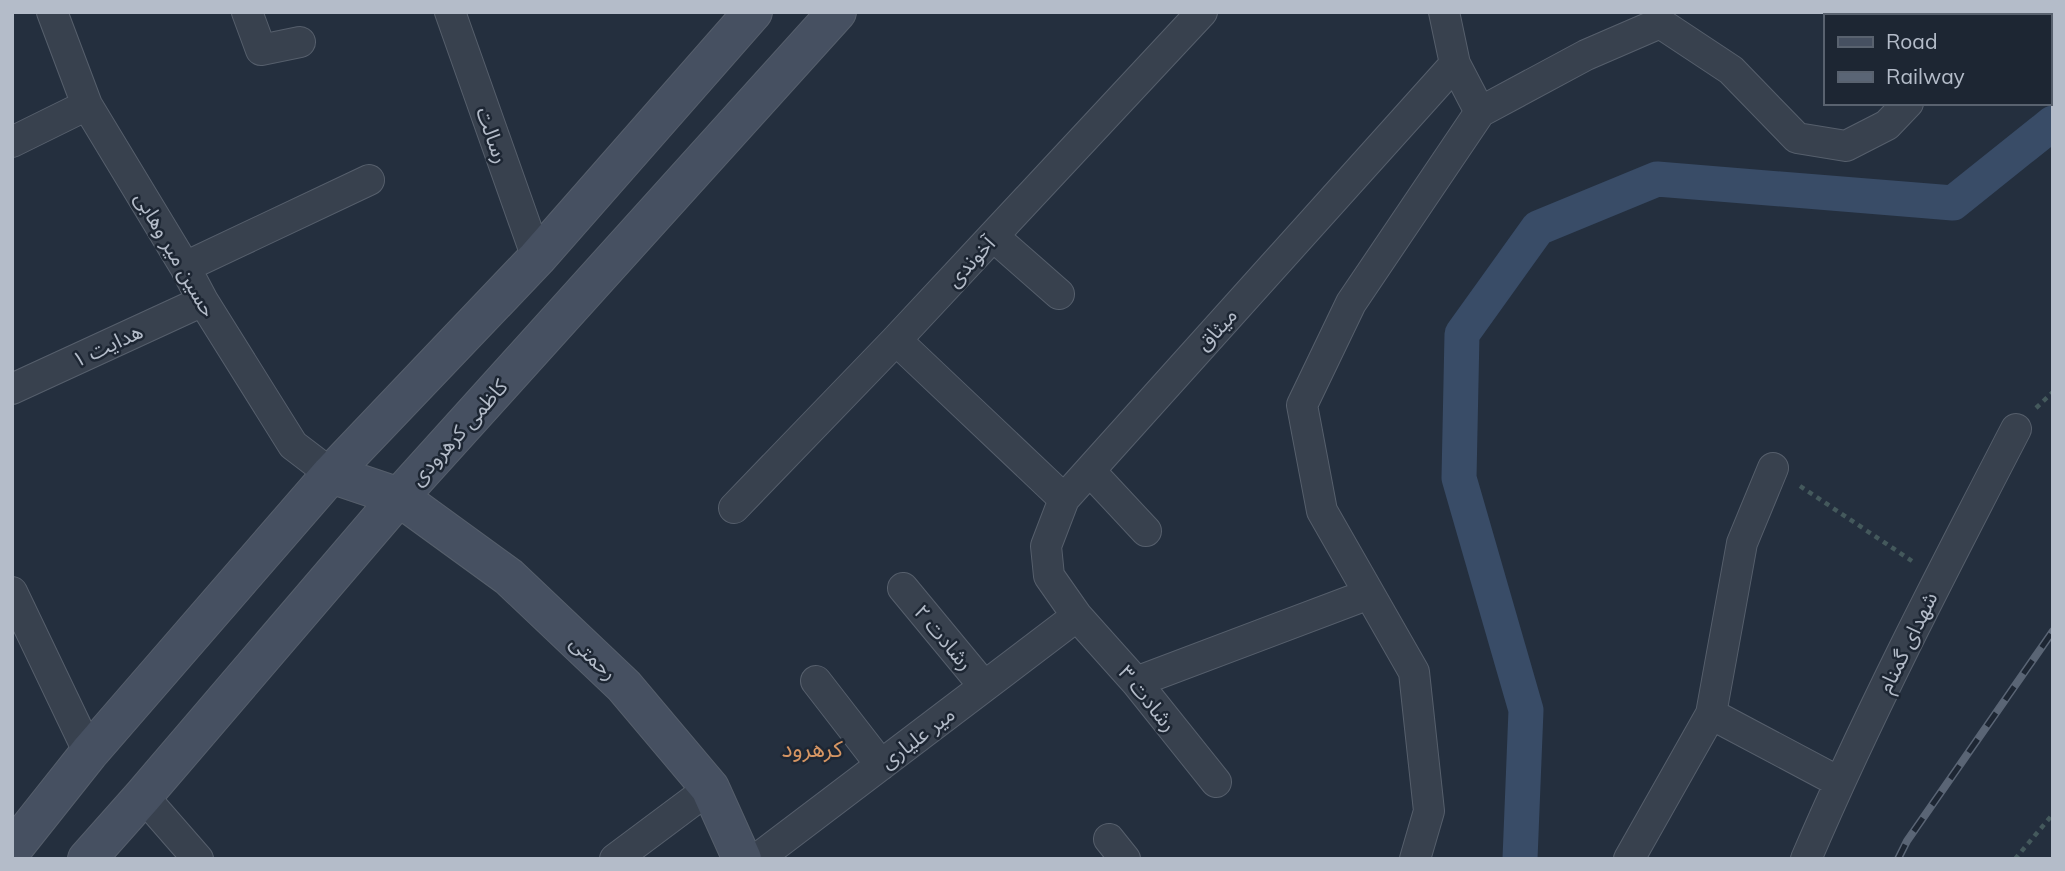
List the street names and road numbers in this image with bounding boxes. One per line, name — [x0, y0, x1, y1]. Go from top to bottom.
street label: رسالت — [471, 103, 515, 167]
street label: حسین میر وهابی — [130, 187, 222, 321]
street label: آخوندی — [940, 230, 1001, 292]
street label: میثاق — [1190, 302, 1242, 356]
street label: هدایت ۱ — [68, 317, 146, 373]
street label: کاظمی کرهرودی — [404, 373, 513, 490]
street label: شهدای گمنام — [1871, 587, 1946, 698]
street label: رشادت ۲ — [909, 599, 979, 675]
street label: رحمتی — [565, 629, 623, 685]
street label: رشادت ۳ — [1113, 659, 1183, 737]
street label: میر علیاری — [874, 700, 960, 774]

